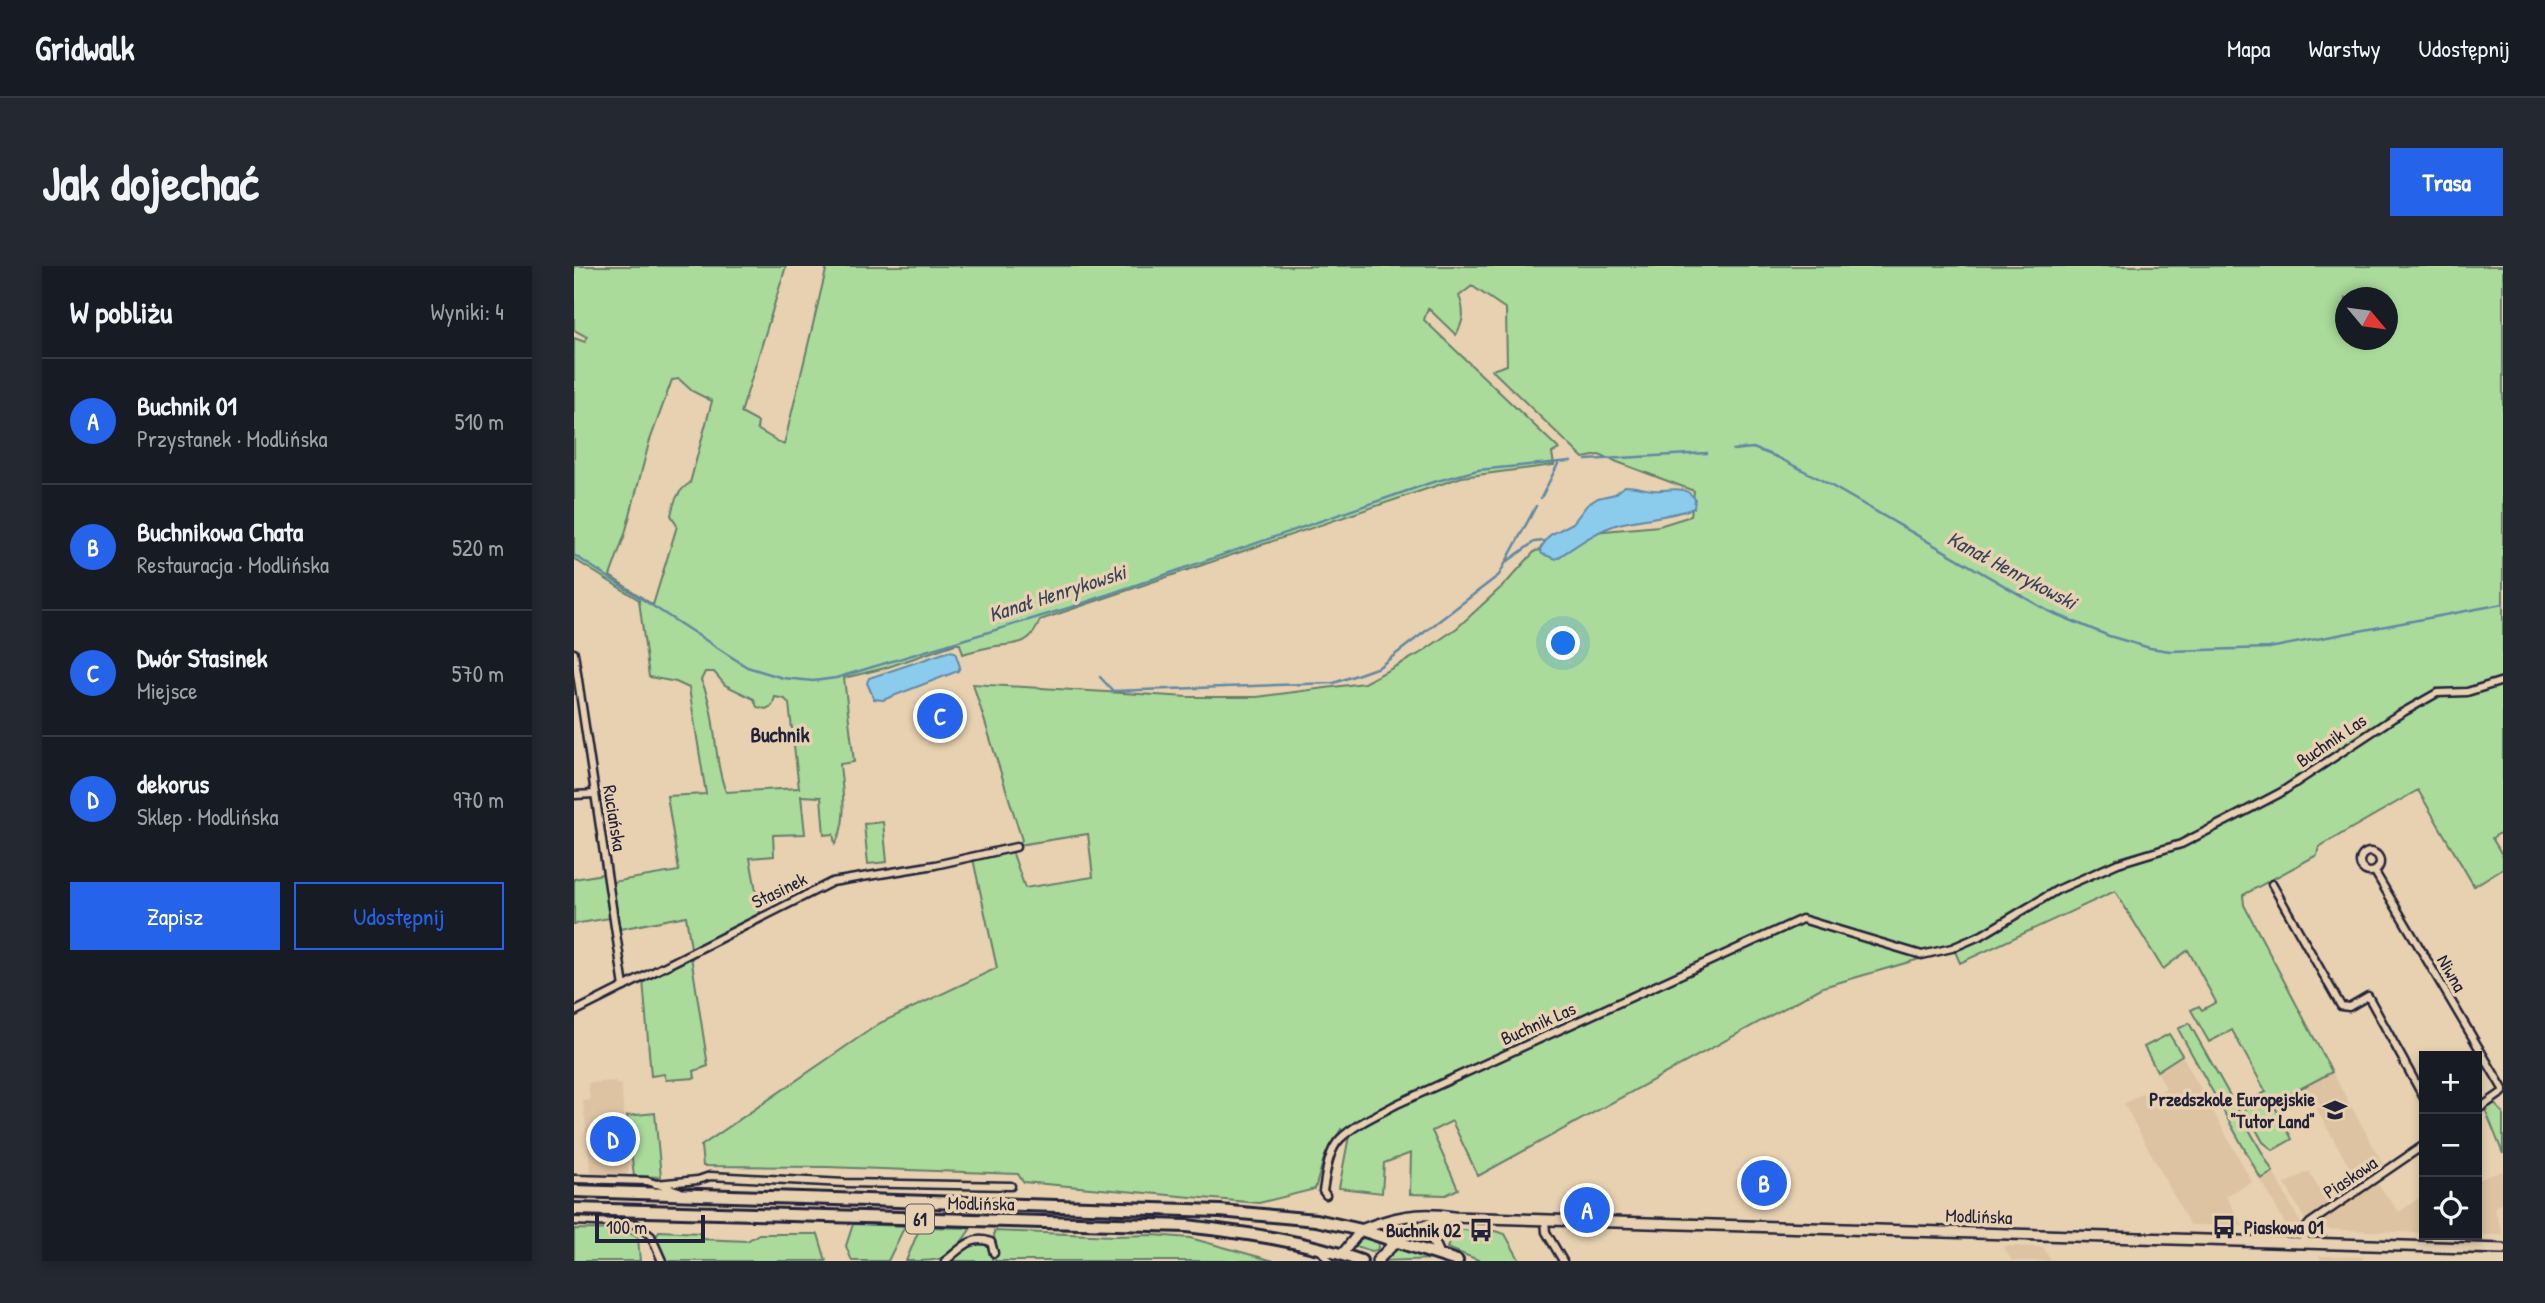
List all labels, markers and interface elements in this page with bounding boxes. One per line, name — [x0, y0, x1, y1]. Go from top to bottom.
text: Gridwalk — [35, 26, 135, 70]
text: Mapa — [2227, 32, 2270, 64]
text: Warstwy — [2308, 32, 2381, 64]
text: Udostępnij — [2419, 32, 2510, 64]
button: Trasa — [2390, 148, 2503, 216]
text: Jak dojechać — [42, 149, 259, 215]
north arrow — [2335, 287, 2398, 350]
text: W pobliżu — [70, 292, 172, 332]
text: Wyniki: 4 — [431, 296, 504, 327]
text: Buchnik 01 — [137, 388, 237, 423]
text: A — [87, 406, 99, 437]
text: 510 m — [455, 406, 504, 437]
text: Przystanek · Modlińska — [137, 423, 328, 454]
text: Buchnikowa Chata — [137, 514, 303, 549]
water label: Kanał Henrykowski — [1942, 524, 2084, 617]
text: B — [87, 532, 99, 563]
text: 520 m — [452, 532, 504, 563]
text: Restauracja · Modlińska — [137, 549, 329, 580]
water label: Kanał Henrykowski — [985, 556, 1132, 629]
your location — [1546, 626, 1580, 660]
text: Dwór Stasinek — [137, 640, 268, 675]
text: C — [87, 658, 99, 689]
text: 570 m — [452, 658, 504, 689]
text: Miejsce — [137, 675, 197, 706]
pin: C — [917, 690, 963, 742]
street label: Buchnik Las — [2291, 707, 2371, 773]
district label: Buchnik — [751, 720, 810, 749]
text: dekorus — [137, 766, 209, 801]
street label: Ruciańska — [597, 783, 633, 853]
text: D — [88, 784, 98, 815]
text: 970 m — [453, 784, 504, 815]
text: Sklep · Modlińska — [137, 801, 278, 832]
street label: Stasinek — [747, 865, 811, 914]
button: Zapisz — [70, 882, 280, 950]
button: Udostępnij — [294, 882, 504, 950]
street label: Niwna — [2431, 950, 2473, 997]
street label: Buchnik Las — [1496, 995, 1580, 1051]
map controls — [2419, 1051, 2482, 1240]
button: + — [2419, 1051, 2482, 1114]
place label: Przedszkole Europejskie "Tutor Land" — [2149, 1086, 2315, 1134]
school or university icon: Przedszkole Europejskie "Tutor Land" — [2321, 1096, 2349, 1124]
pin: D — [590, 1113, 636, 1165]
button: − — [2419, 1114, 2482, 1177]
street label: Piaskowa — [2318, 1149, 2383, 1205]
pin: B — [1741, 1157, 1787, 1209]
button: locate — [2419, 1177, 2482, 1240]
pin: A — [1564, 1184, 1610, 1236]
street label: Modlińska — [947, 1189, 1015, 1217]
street label: Modlińska — [1945, 1202, 2013, 1230]
road number: 61 — [906, 1204, 934, 1234]
scale bar — [595, 1212, 705, 1244]
bus stop icon: Piaskowa 01 — [2210, 1213, 2238, 1241]
text: 100 m — [606, 1214, 647, 1240]
place label: Piaskowa 01 — [2244, 1214, 2324, 1240]
bus stop icon: Buchnik 02 — [1467, 1216, 1495, 1244]
place label: Buchnik 02 — [1386, 1217, 1461, 1243]

